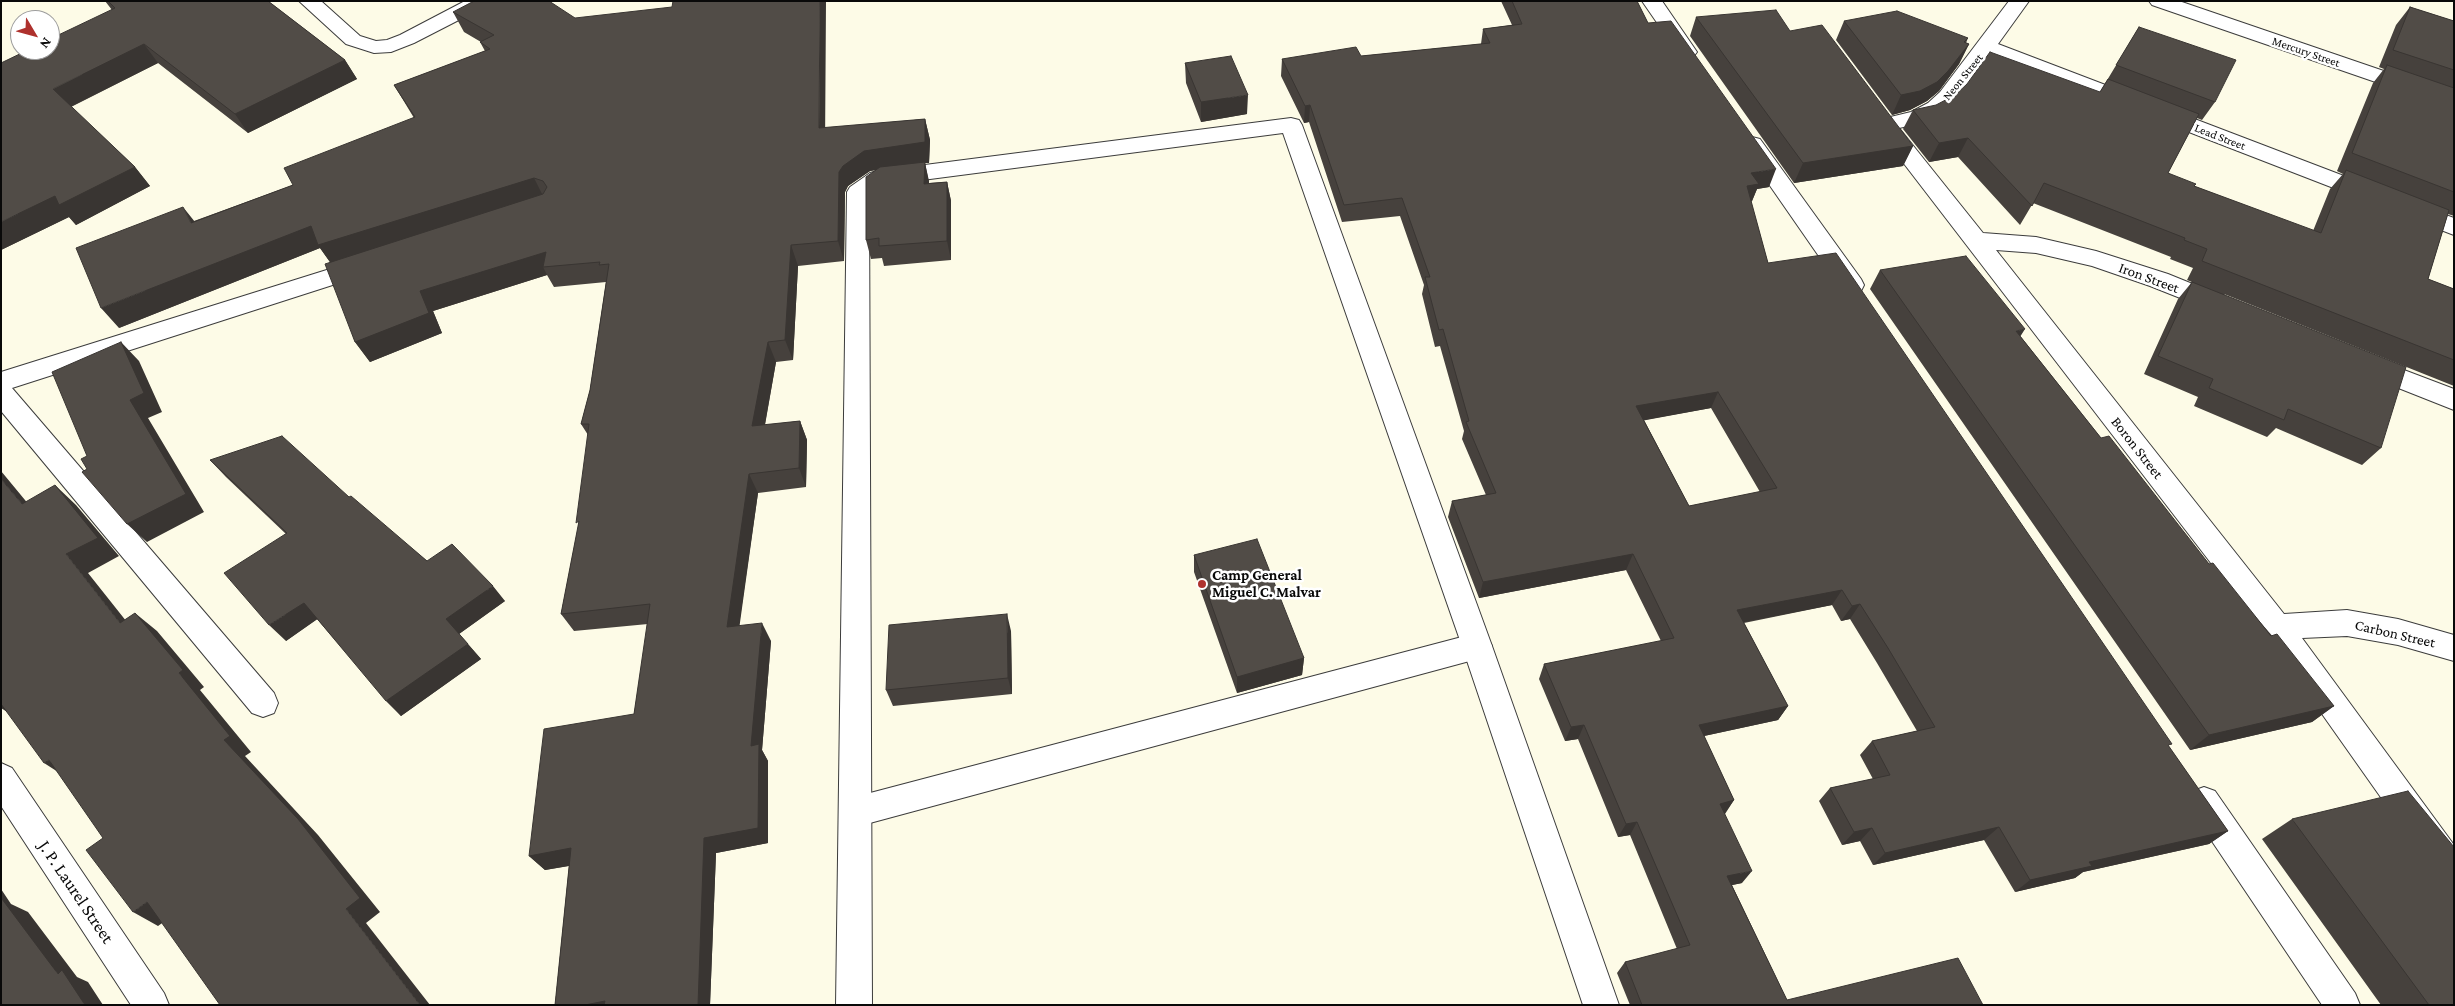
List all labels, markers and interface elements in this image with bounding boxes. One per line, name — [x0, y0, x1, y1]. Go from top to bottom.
north arrow — [10, 10, 60, 60]
street label: Mercury Street — [2270, 34, 2342, 70]
text: N — [37, 35, 55, 52]
street label: Neon Street — [1940, 51, 1986, 103]
street label: Lead Street — [2192, 121, 2248, 153]
street label: Iron Street — [2116, 259, 2182, 297]
street label: Boron Street — [2107, 413, 2167, 483]
place label: Camp General Miguel C. Malvar — [1212, 566, 1321, 601]
marker: Camp General Miguel C. Malvar — [1196, 578, 1208, 590]
street label: Carbon Street — [2353, 616, 2437, 652]
street label: J. P. Laurel Street — [34, 836, 118, 948]

